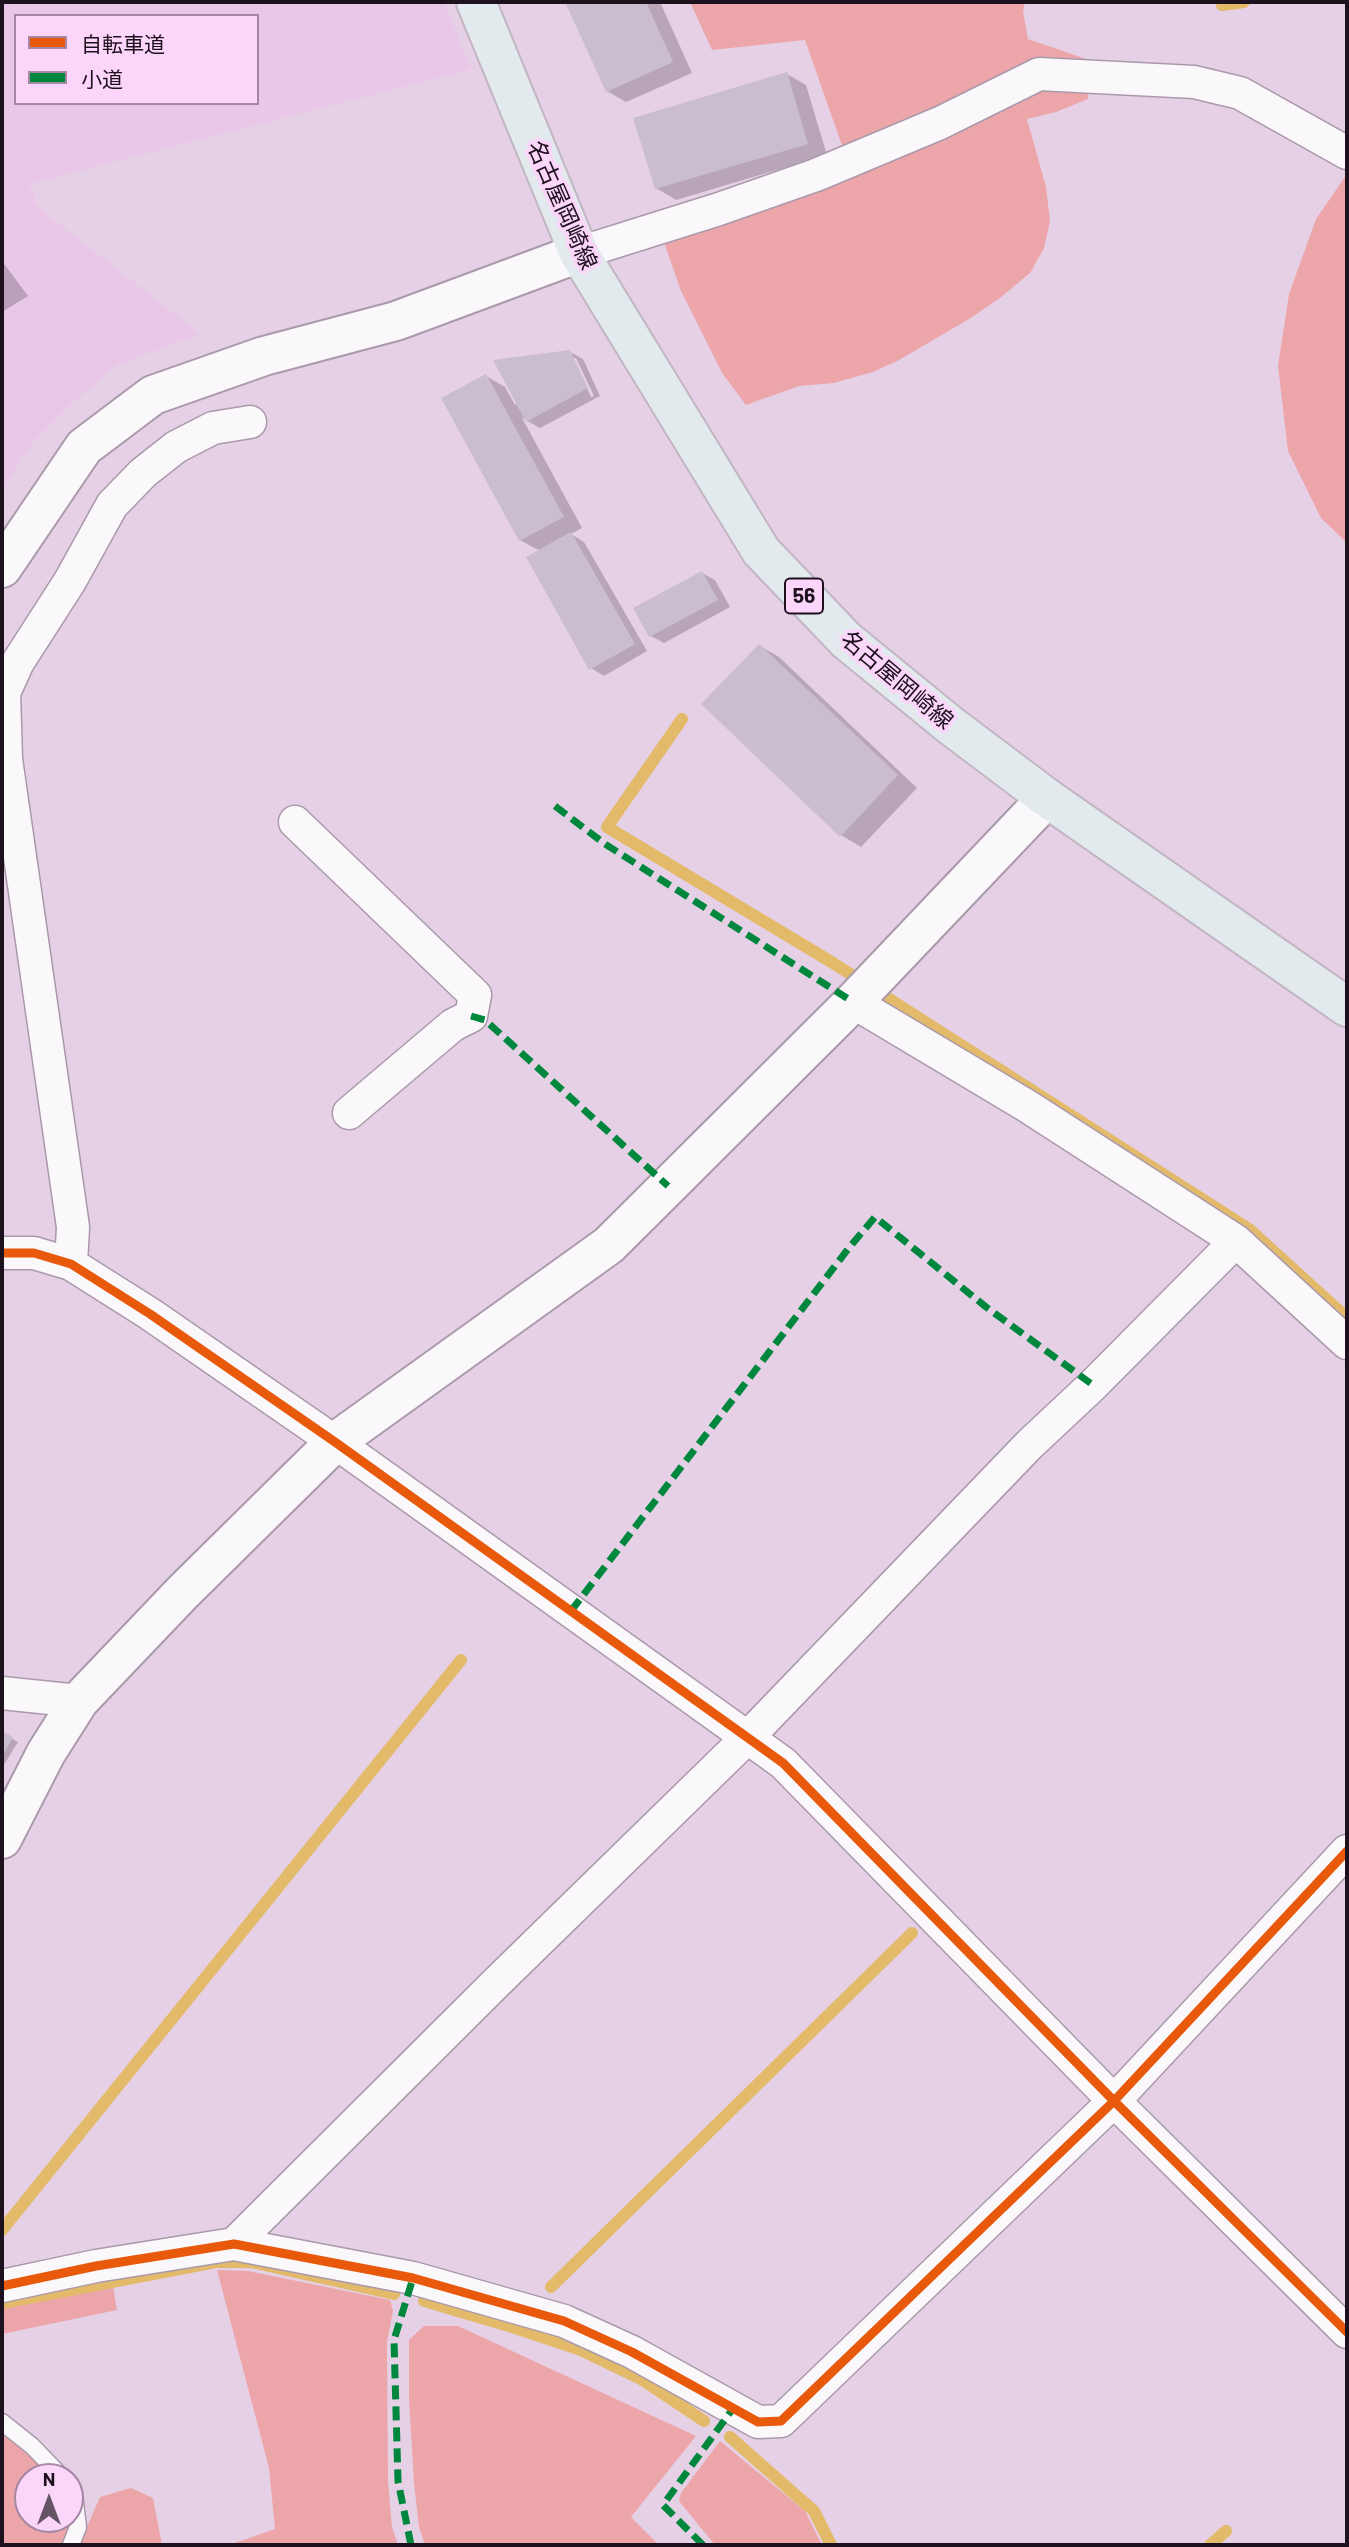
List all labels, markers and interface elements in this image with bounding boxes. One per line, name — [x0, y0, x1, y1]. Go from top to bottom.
legend — [14, 14, 259, 105]
text: 自転車道 — [81, 31, 165, 56]
text: 小道 — [81, 66, 123, 91]
street label: 名古屋岡崎線 — [521, 136, 603, 274]
road number: 56 — [785, 578, 823, 614]
street label: 名古屋岡崎線 — [835, 625, 959, 735]
north arrow — [14, 2463, 84, 2533]
text: N — [43, 2467, 55, 2490]

